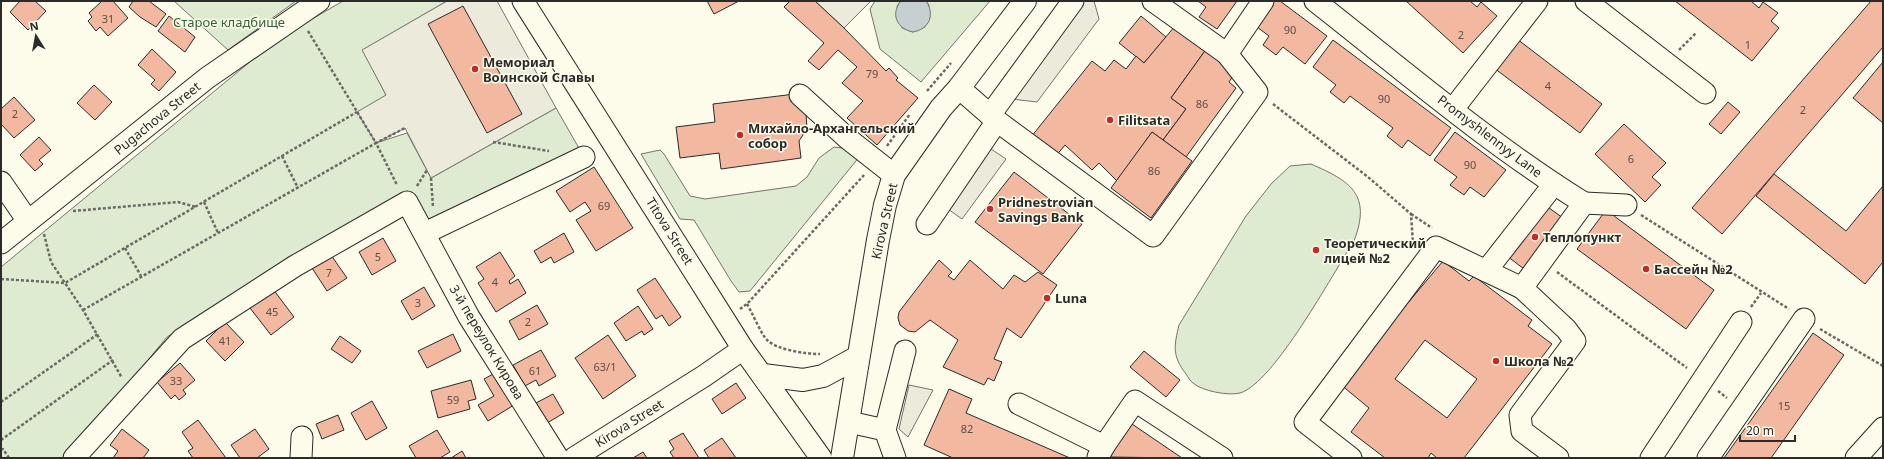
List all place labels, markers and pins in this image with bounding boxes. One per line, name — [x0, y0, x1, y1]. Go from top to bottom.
place label: Мемориал Воинской Славы — [483, 53, 595, 86]
marker: Мемориал Воинской Славы — [470, 64, 480, 74]
place label: Filitsata — [1118, 111, 1170, 129]
marker: Filitsata — [1105, 115, 1115, 125]
place label: Михайло-Архангельский собор — [748, 119, 915, 152]
marker: Михайло-Архангельский собор — [735, 130, 745, 140]
place label: Pridnestrovian Savings Bank — [998, 193, 1093, 226]
marker: Pridnestrovian Savings Bank — [985, 204, 995, 214]
place label: Теплопункт — [1543, 228, 1622, 246]
marker: Теплопункт — [1530, 232, 1540, 242]
place label: Теоретический лицей №2 — [1324, 234, 1426, 267]
marker: Теоретический лицей №2 — [1311, 245, 1321, 255]
place label: Бассейн №2 — [1654, 260, 1733, 278]
marker: Бассейн №2 — [1641, 264, 1651, 274]
place label: Luna — [1055, 289, 1087, 307]
marker: Luna — [1042, 293, 1052, 303]
place label: Школа №2 — [1504, 352, 1574, 370]
marker: Школа №2 — [1491, 356, 1501, 366]

